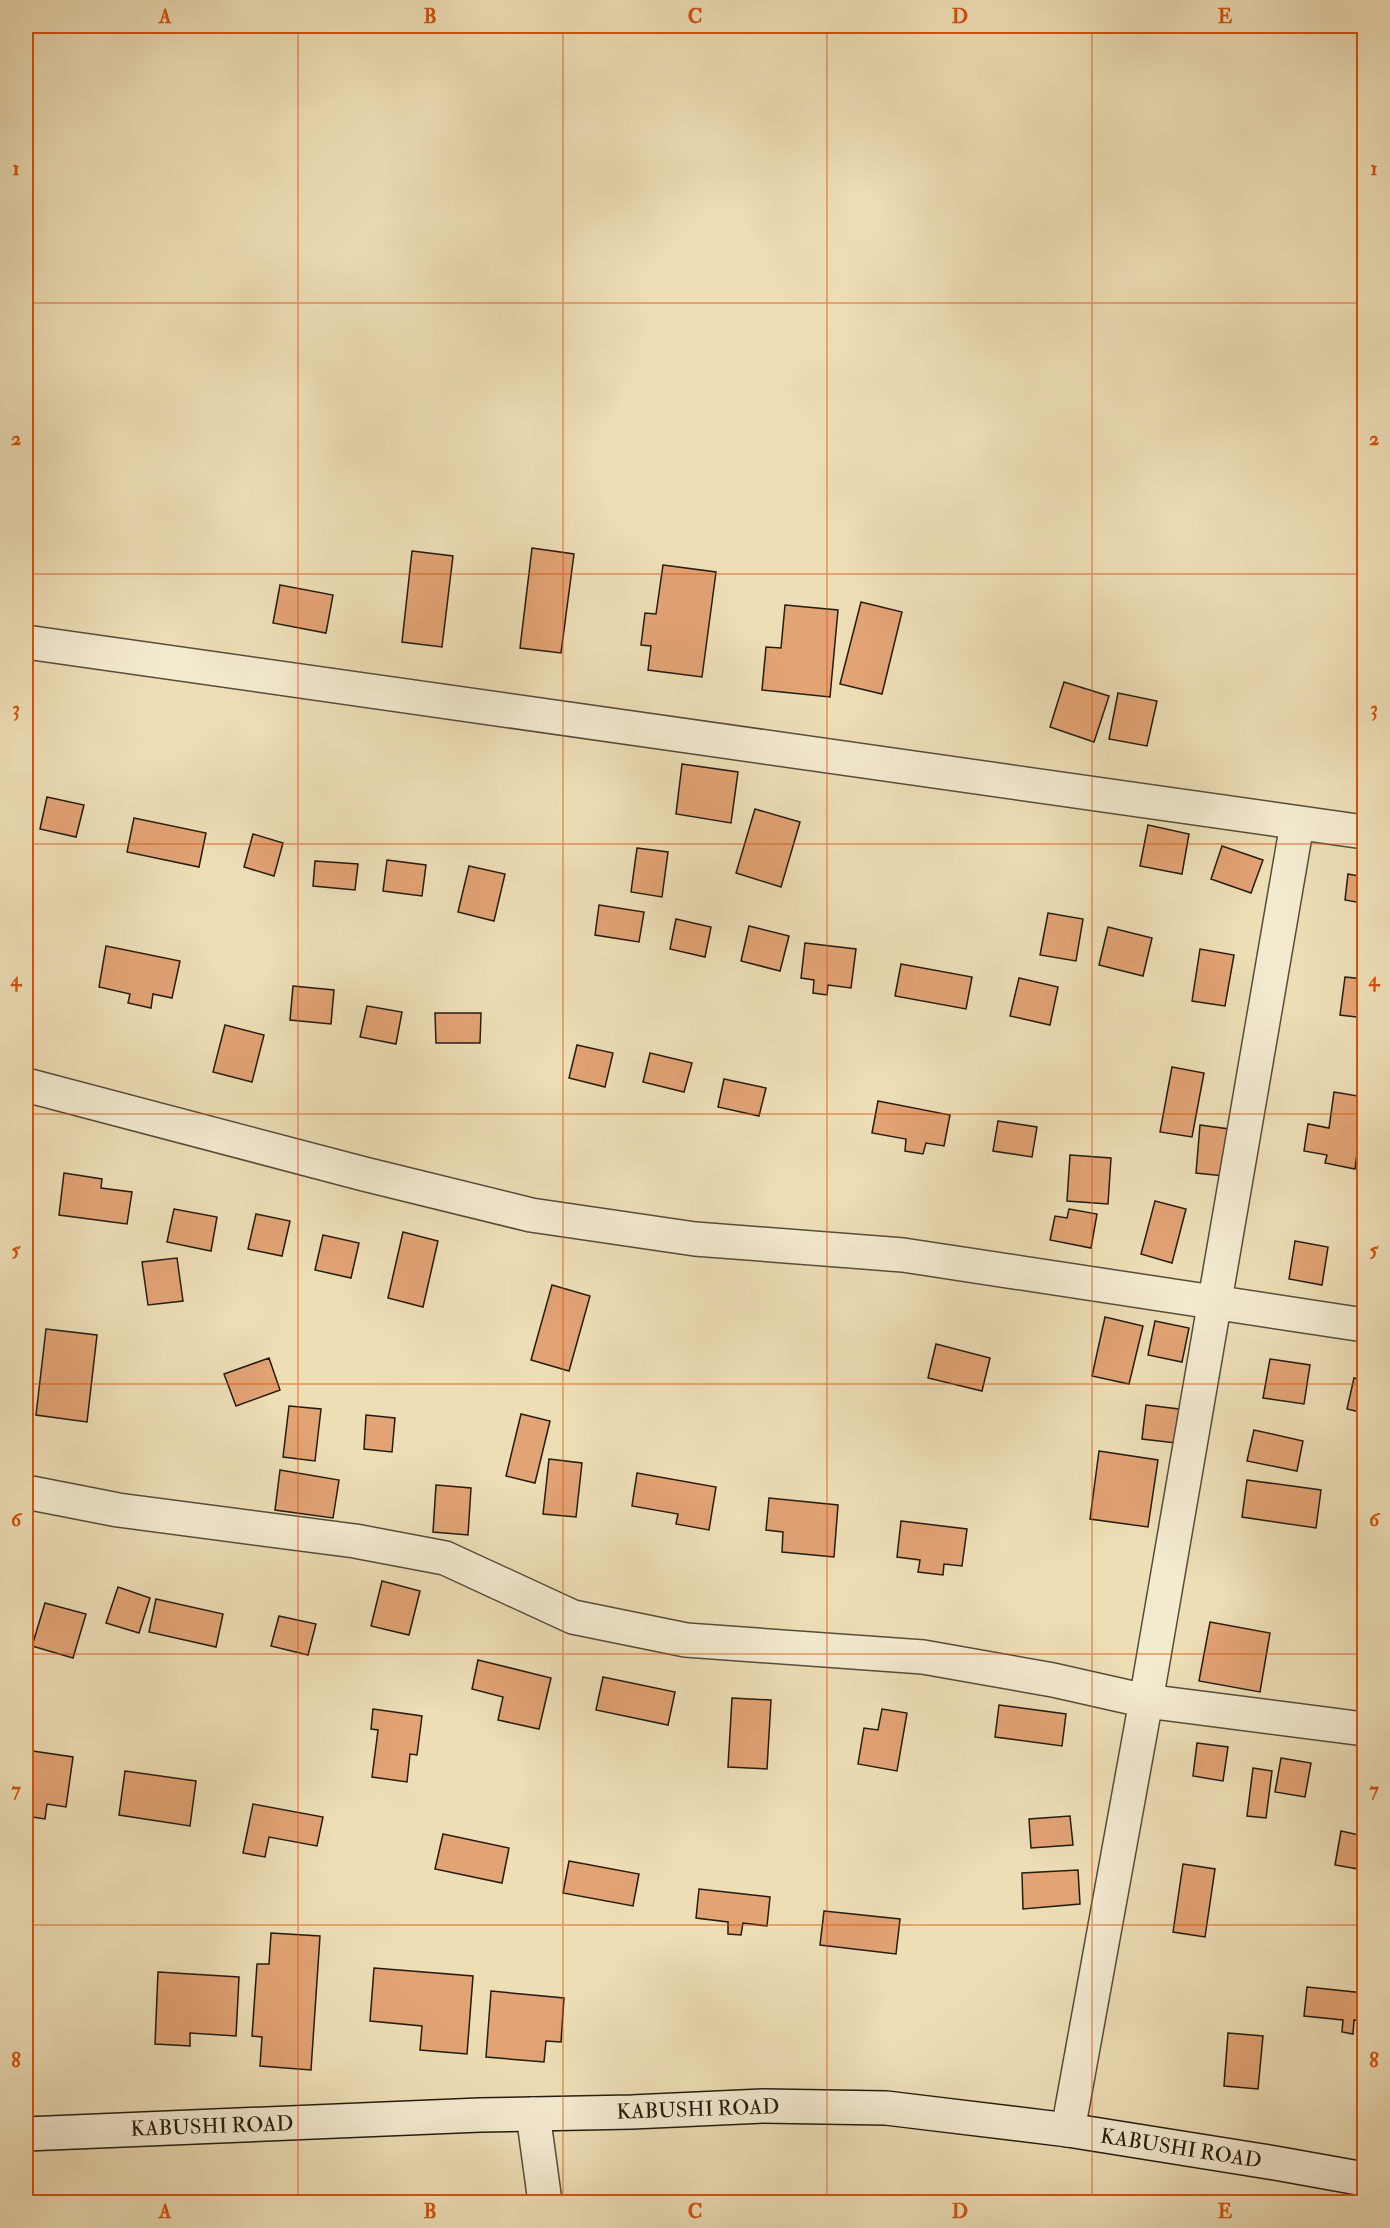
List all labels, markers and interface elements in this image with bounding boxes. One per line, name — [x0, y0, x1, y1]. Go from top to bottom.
text: A — [158, 4, 172, 29]
text: B — [423, 4, 437, 29]
text: C — [688, 4, 702, 29]
text: D — [952, 4, 968, 29]
text: E — [1218, 4, 1233, 29]
text: 1 — [12, 156, 20, 181]
text: 1 — [1370, 156, 1378, 181]
text: 2 — [11, 426, 21, 451]
text: 2 — [1369, 426, 1379, 451]
text: 3 — [12, 696, 20, 721]
text: 3 — [1370, 696, 1378, 721]
text: 4 — [10, 967, 23, 992]
text: 4 — [1368, 967, 1381, 992]
text: 5 — [12, 1237, 22, 1262]
text: 5 — [1370, 1237, 1380, 1262]
text: 6 — [11, 1507, 23, 1532]
text: 6 — [1369, 1507, 1381, 1532]
text: 7 — [11, 1777, 21, 1802]
text: 7 — [1369, 1777, 1379, 1802]
text: 8 — [11, 2048, 21, 2073]
text: 8 — [1369, 2048, 1379, 2073]
street label: KABUSHI ROAD — [616, 2093, 780, 2126]
street label: KABUSHI ROAD — [130, 2110, 294, 2143]
street label: KABUSHI ROAD — [1098, 2122, 1263, 2175]
text: A — [158, 2199, 172, 2224]
text: B — [423, 2199, 437, 2224]
text: C — [688, 2199, 702, 2224]
text: D — [952, 2199, 968, 2224]
text: E — [1218, 2199, 1233, 2224]

